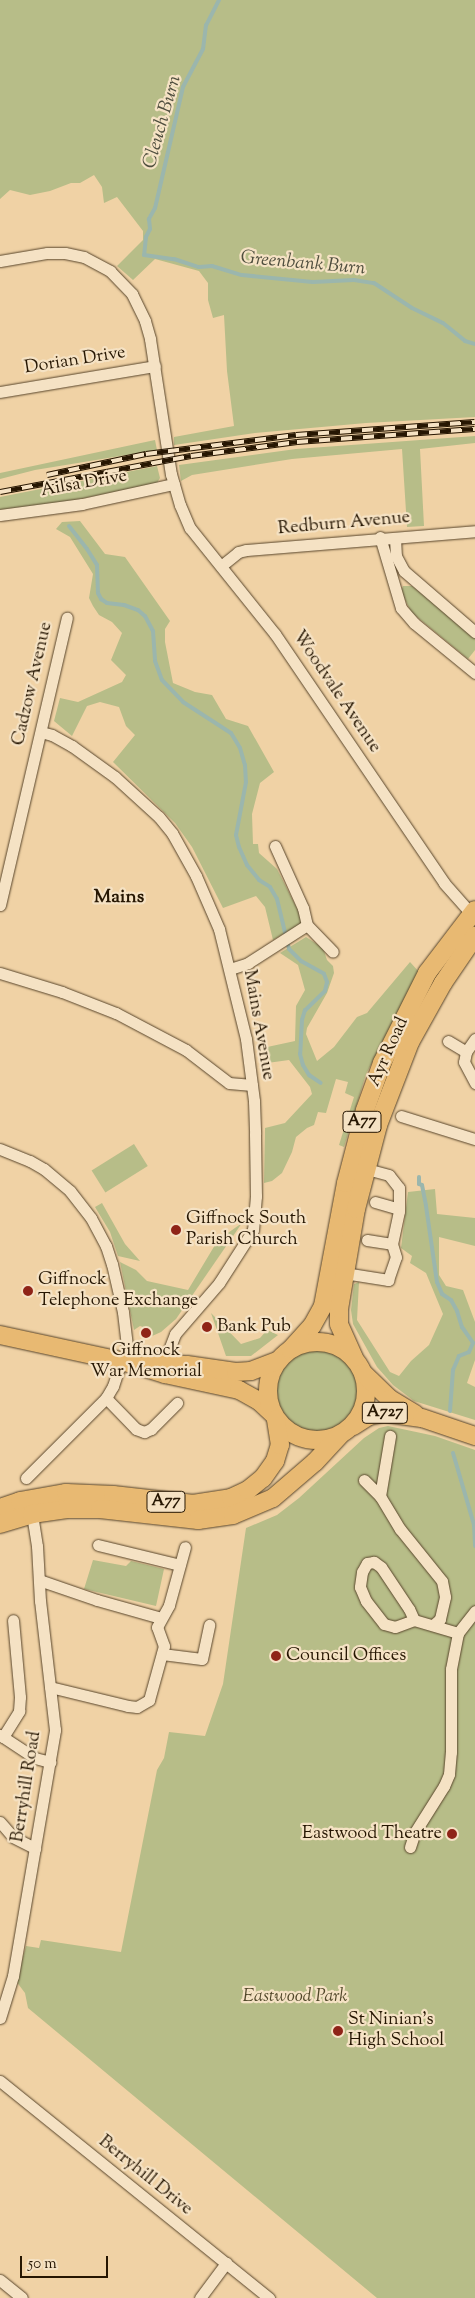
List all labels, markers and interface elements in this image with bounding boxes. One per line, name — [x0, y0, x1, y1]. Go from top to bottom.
water label: Cleuch Burn — [139, 73, 187, 171]
water label: Greenbank Burn — [240, 247, 366, 281]
street label: Dorian Drive — [23, 342, 127, 380]
street label: Ailsa Drive — [39, 466, 129, 502]
street label: Redburn Avenue — [277, 507, 411, 541]
street label: Cadzow Avenue — [8, 620, 58, 748]
street label: Woodvale Avenue — [287, 627, 385, 757]
district label: Mains — [94, 887, 144, 909]
street label: Mains Avenue — [238, 968, 278, 1082]
street label: Ayr Road — [364, 1014, 414, 1090]
road number: A77 — [342, 1108, 382, 1136]
place label: Giffnock South Parish Church — [186, 1209, 306, 1252]
marker: Giffnock South Parish Church — [170, 1224, 182, 1236]
place label: Giffnock Telephone Exchange — [38, 1270, 198, 1312]
marker: Giffnock Telephone Exchange — [22, 1285, 34, 1297]
place label: Bank Pub — [217, 1316, 291, 1338]
marker: Bank Pub — [201, 1321, 213, 1333]
marker: Giffnock War Memorial — [140, 1327, 152, 1339]
place label: Giffnock War Memorial — [90, 1341, 202, 1384]
road number: A727 — [361, 1400, 409, 1426]
road number: A77 — [146, 1488, 186, 1515]
place label: Council Offices — [286, 1645, 406, 1667]
marker: Council Offices — [270, 1650, 282, 1662]
street label: Berryhill Road — [8, 1730, 46, 1844]
place label: Eastwood Theatre — [302, 1823, 442, 1845]
marker: Eastwood Theatre — [446, 1828, 458, 1840]
park label: Eastwood Park — [243, 1986, 347, 2008]
place label: St Ninian's High School — [348, 2010, 444, 2052]
marker: St Ninian's High School — [332, 2025, 344, 2037]
street label: Berryhill Drive — [94, 2131, 196, 2221]
scale bar — [22, 2246, 110, 2278]
text: 50 m — [28, 2254, 57, 2275]

